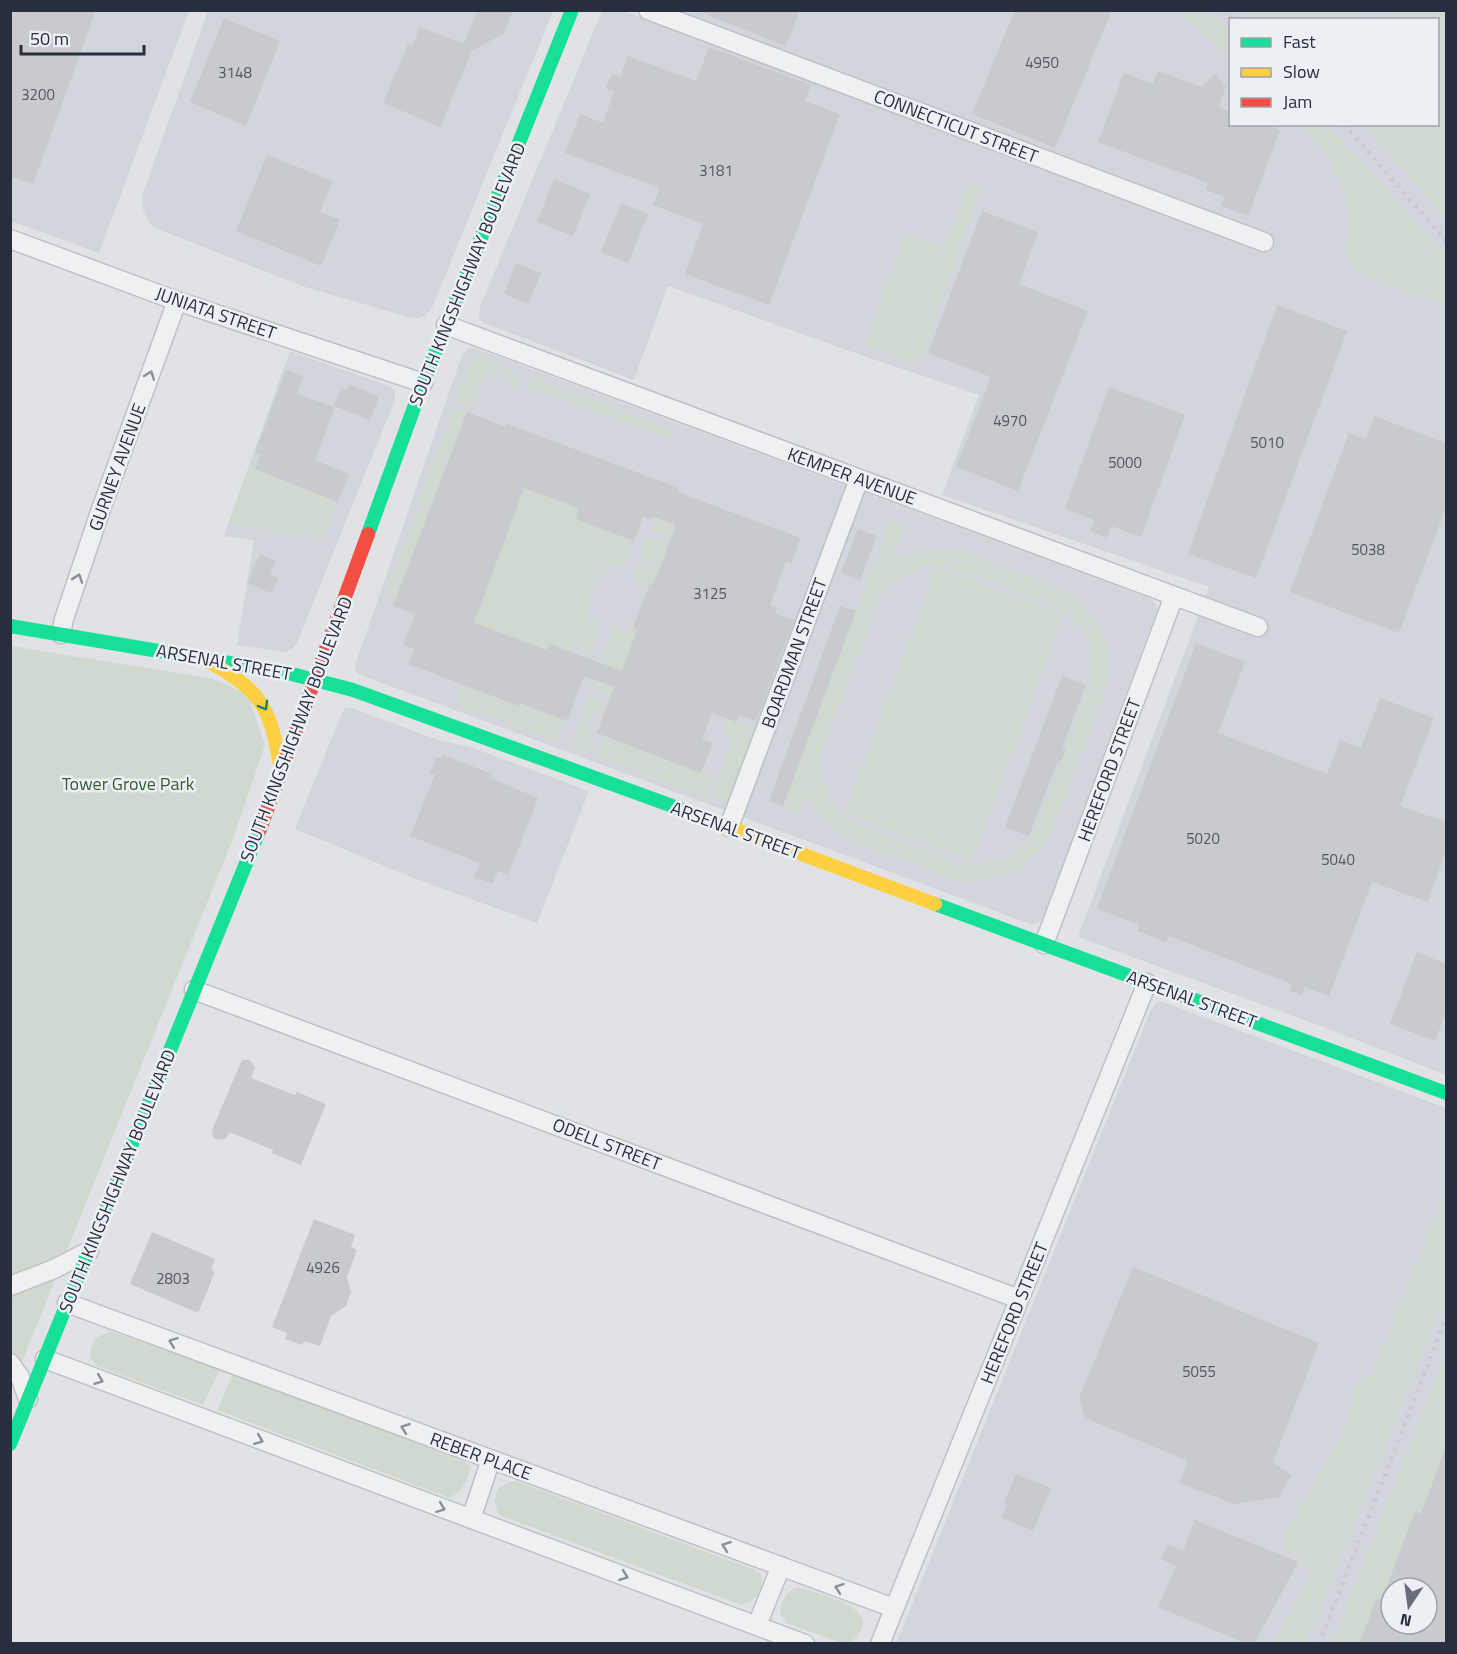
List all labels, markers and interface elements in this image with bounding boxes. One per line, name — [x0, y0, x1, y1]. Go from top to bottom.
scale bar — [21, 18, 144, 56]
legend — [1229, 18, 1439, 126]
text: 50 m — [30, 25, 69, 52]
text: Fast — [1283, 28, 1316, 55]
house number: 4950 — [1025, 51, 1059, 74]
text: Slow — [1283, 58, 1320, 85]
house number: 3148 — [218, 61, 252, 84]
street label: CONNECTICUT STREET — [870, 82, 1042, 170]
house number: 3200 — [21, 83, 55, 106]
text: Jam — [1283, 88, 1312, 115]
street label: SOUTH KINGSHIGHWAY BOULEVARD — [402, 138, 532, 410]
house number: 3181 — [699, 159, 733, 182]
street label: JUNIATA STREET — [152, 280, 281, 346]
one-way arrow — [143, 370, 156, 380]
street label: GURNEY AVENUE — [81, 399, 153, 535]
house number: 4970 — [993, 409, 1027, 432]
house number: 5010 — [1250, 431, 1284, 454]
street label: KEMPER AVENUE — [784, 440, 920, 512]
house number: 5000 — [1108, 451, 1142, 474]
house number: 5038 — [1351, 538, 1385, 561]
one-way arrow — [70, 573, 83, 584]
street label: BOARDMAN STREET — [754, 574, 834, 732]
house number: 3125 — [693, 582, 727, 605]
street label: SOUTH KINGSHIGHWAY BOULEVARD — [233, 593, 359, 865]
street label: ARSENAL STREET — [154, 637, 294, 687]
street label: HEREFORD STREET — [1071, 694, 1148, 845]
one-way arrow — [257, 700, 268, 710]
park label: Tower Grove Park — [62, 770, 195, 797]
street label: ARSENAL STREET — [667, 794, 805, 866]
house number: 5020 — [1186, 827, 1220, 850]
house number: 5040 — [1321, 848, 1355, 871]
street label: ARSENAL STREET — [1123, 963, 1261, 1035]
street label: SOUTH KINGSHIGHWAY BOULEVARD — [52, 1045, 182, 1317]
street label: ODELL STREET — [549, 1111, 666, 1177]
street label: HEREFORD STREET — [973, 1238, 1055, 1388]
house number: 4926 — [306, 1256, 340, 1279]
house number: 2803 — [156, 1267, 190, 1290]
one-way arrow — [168, 1337, 179, 1350]
house number: 5055 — [1182, 1360, 1216, 1383]
one-way arrow — [94, 1372, 104, 1385]
one-way arrow — [401, 1423, 412, 1435]
street label: REBER PLACE — [426, 1425, 536, 1487]
one-way arrow — [253, 1432, 264, 1445]
one-way arrow — [435, 1501, 446, 1513]
one-way arrow — [722, 1541, 733, 1553]
one-way arrow — [618, 1569, 629, 1581]
north arrow — [1379, 1576, 1439, 1636]
one-way arrow — [834, 1582, 845, 1595]
text: N — [1398, 1608, 1414, 1634]

